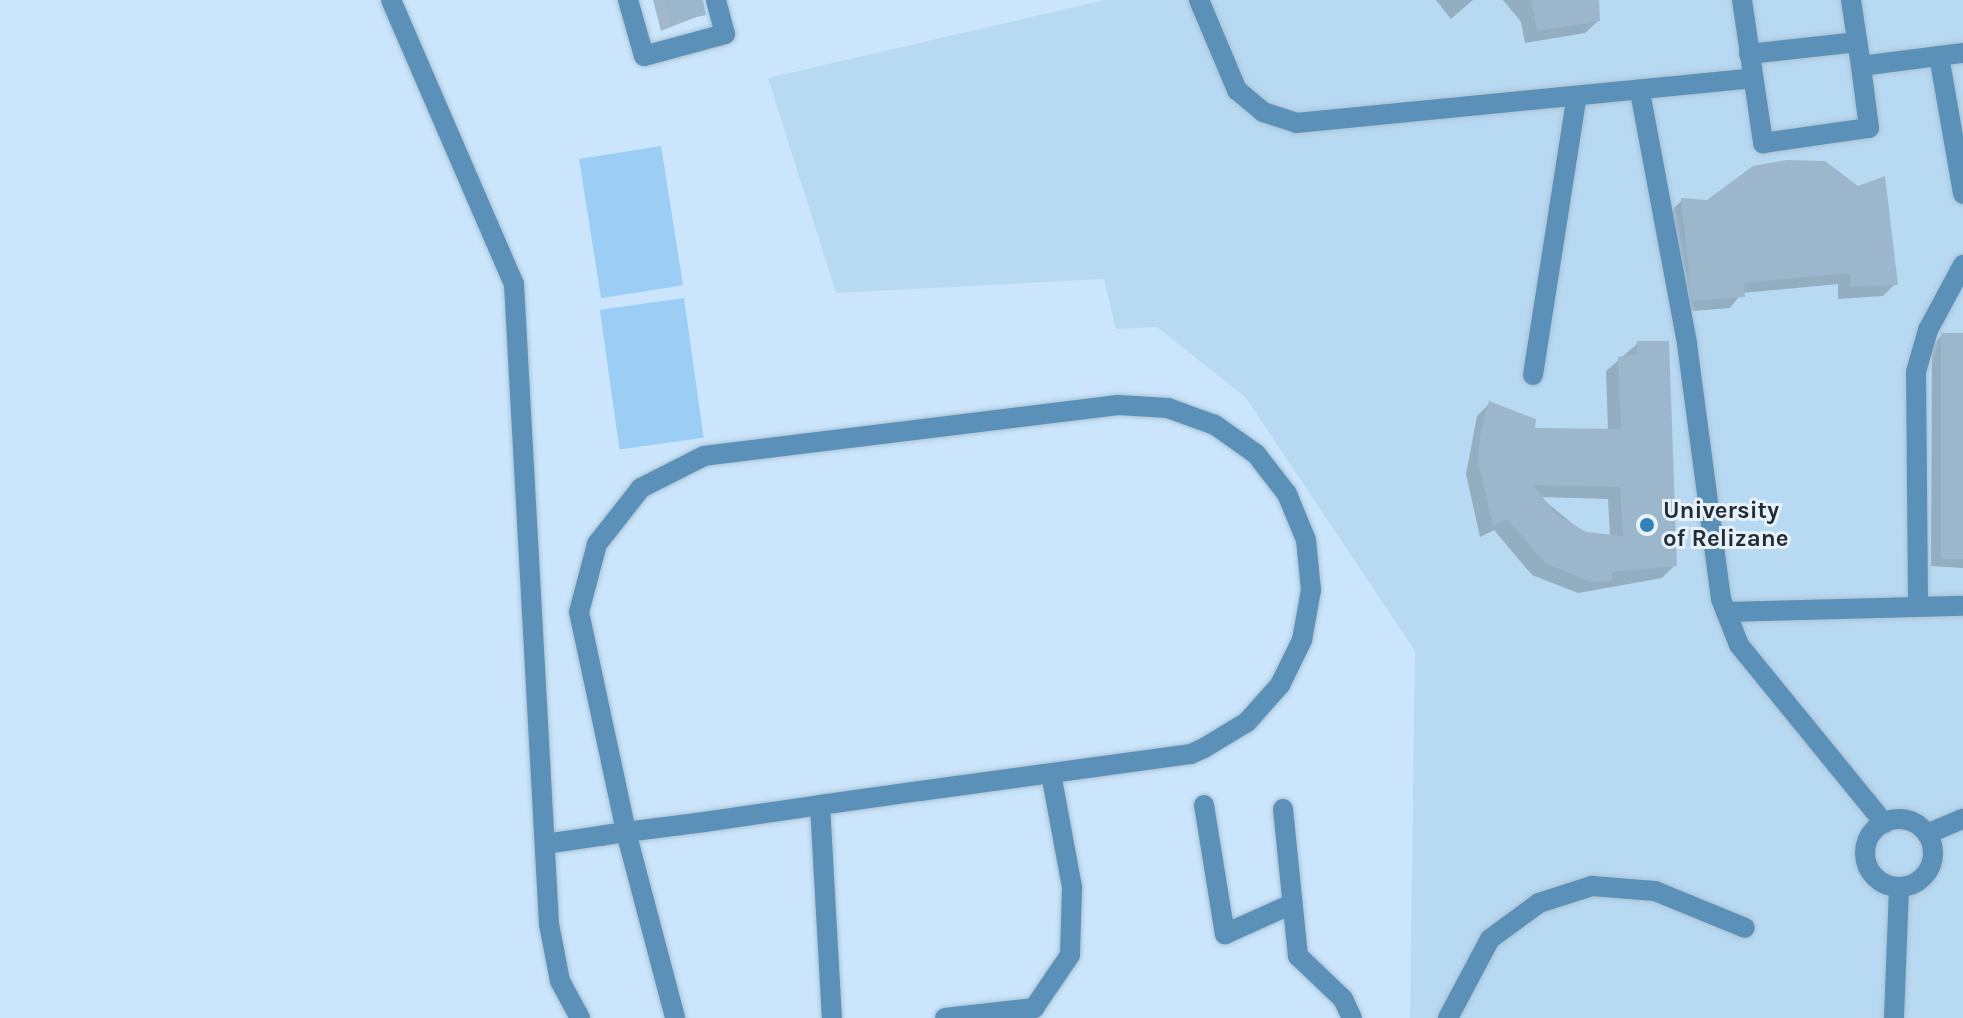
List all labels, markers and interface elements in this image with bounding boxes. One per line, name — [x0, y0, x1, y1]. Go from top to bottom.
place label: University of Relizane — [1663, 497, 1788, 553]
marker: University of Relizane — [1638, 516, 1656, 534]

